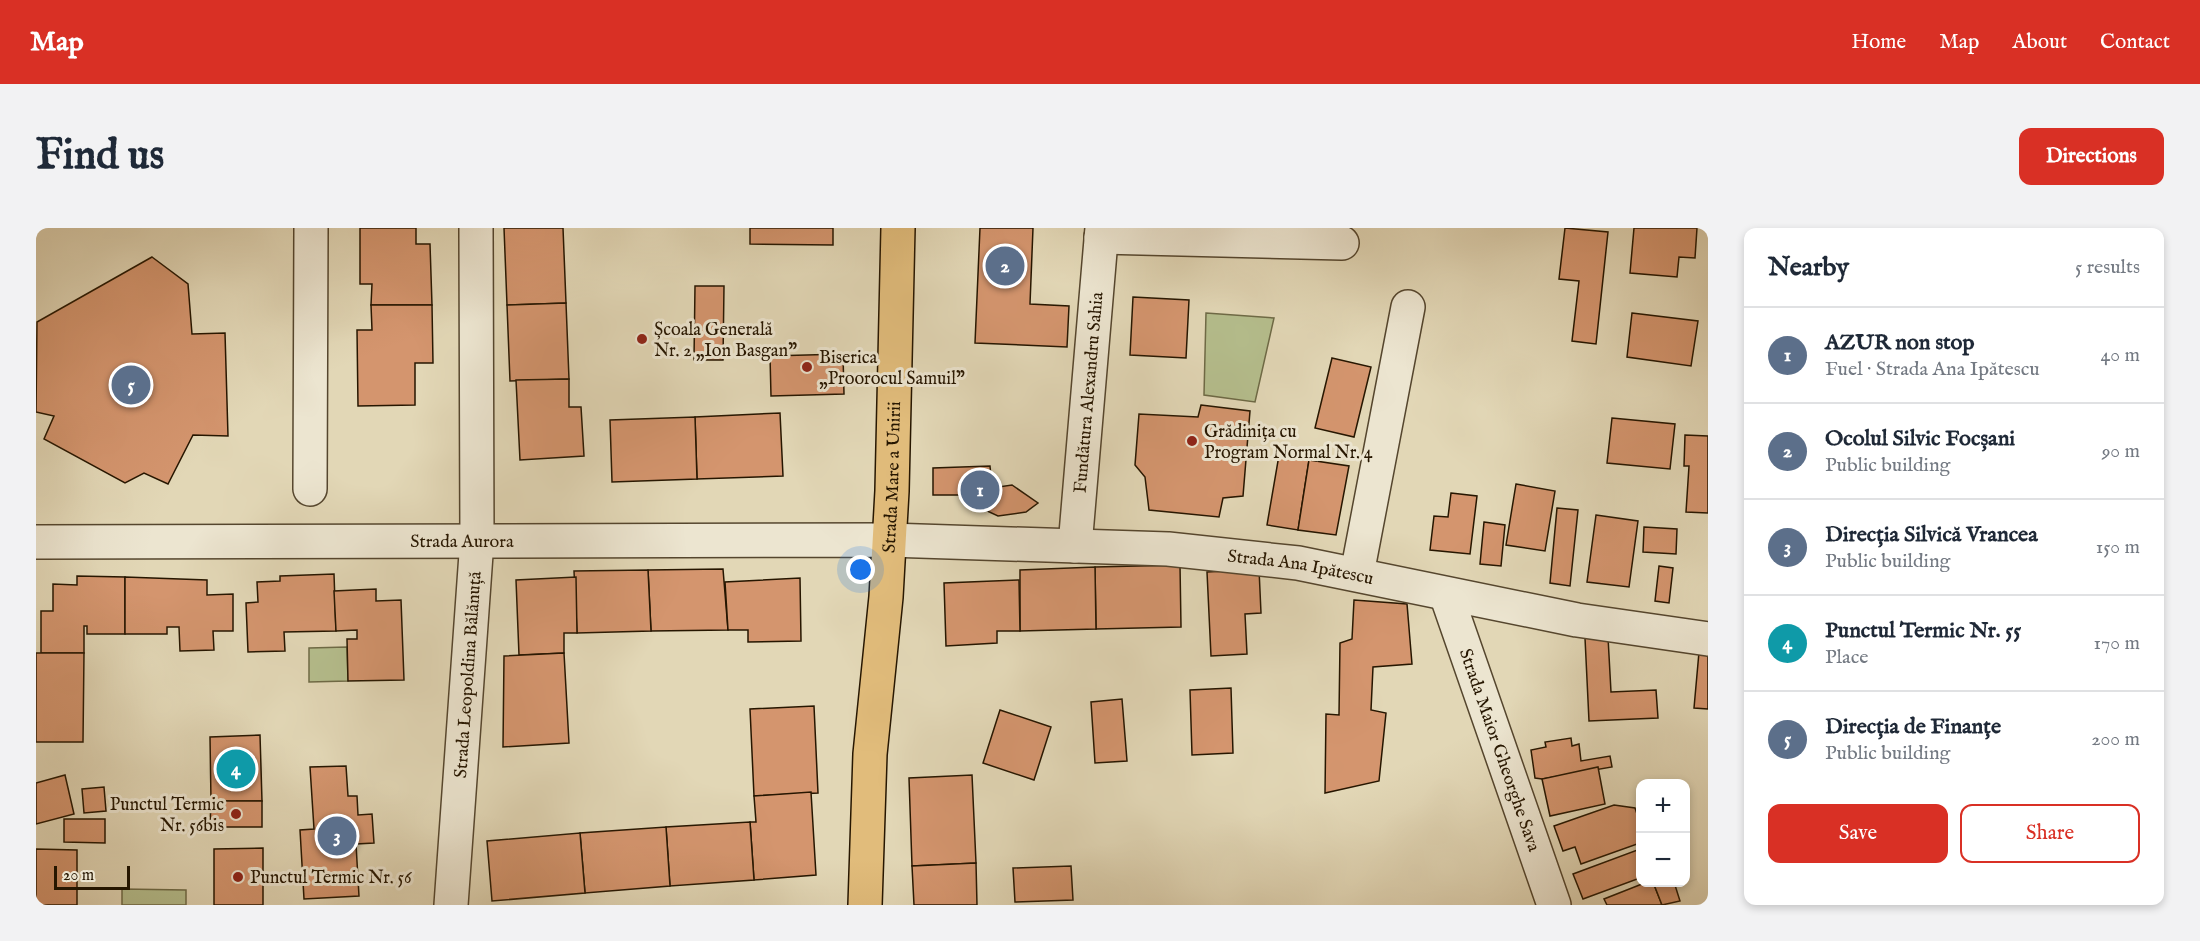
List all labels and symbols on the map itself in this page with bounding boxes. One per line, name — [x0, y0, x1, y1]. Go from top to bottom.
pin: 2 — [986, 243, 1024, 288]
street label: Fundătura Alexandru Sahia — [1070, 291, 1110, 494]
place label: Școala Generală Nr. 2 „Ion Basgan" — [654, 319, 797, 363]
marker: Școala Generală Nr. 2 „Ion Basgan" — [635, 332, 649, 346]
place label: Biserica „Proorocul Samuil” — [819, 347, 965, 391]
marker: Biserica „Proorocul Samuil” — [800, 360, 814, 374]
pin: 5 — [112, 362, 151, 408]
street label: Strada Mare a Unirii — [879, 401, 907, 554]
place label: Grădinița cu Program Normal Nr. 4 — [1204, 421, 1373, 465]
marker: Grădinița cu Program Normal Nr. 4 — [1185, 434, 1199, 448]
pin: 1 — [960, 468, 1000, 512]
street label: Strada Aurora — [410, 531, 514, 554]
street label: Strada Ana Ipătescu — [1226, 545, 1375, 591]
your location — [846, 555, 875, 584]
street label: Strada Leopoldina Bălănuță — [450, 570, 488, 779]
street label: Strada Maior Gheorghe Sava — [1453, 646, 1545, 855]
pin: 4 — [216, 746, 256, 792]
place label: Punctul Termic Nr. 56bis — [110, 794, 224, 838]
marker: Punctul Termic Nr. 56bis — [229, 807, 243, 821]
pin: 3 — [318, 814, 356, 858]
scale bar — [54, 863, 130, 890]
place label: Punctul Termic Nr. 56 — [250, 867, 412, 890]
marker: Punctul Termic Nr. 56 — [231, 870, 245, 884]

